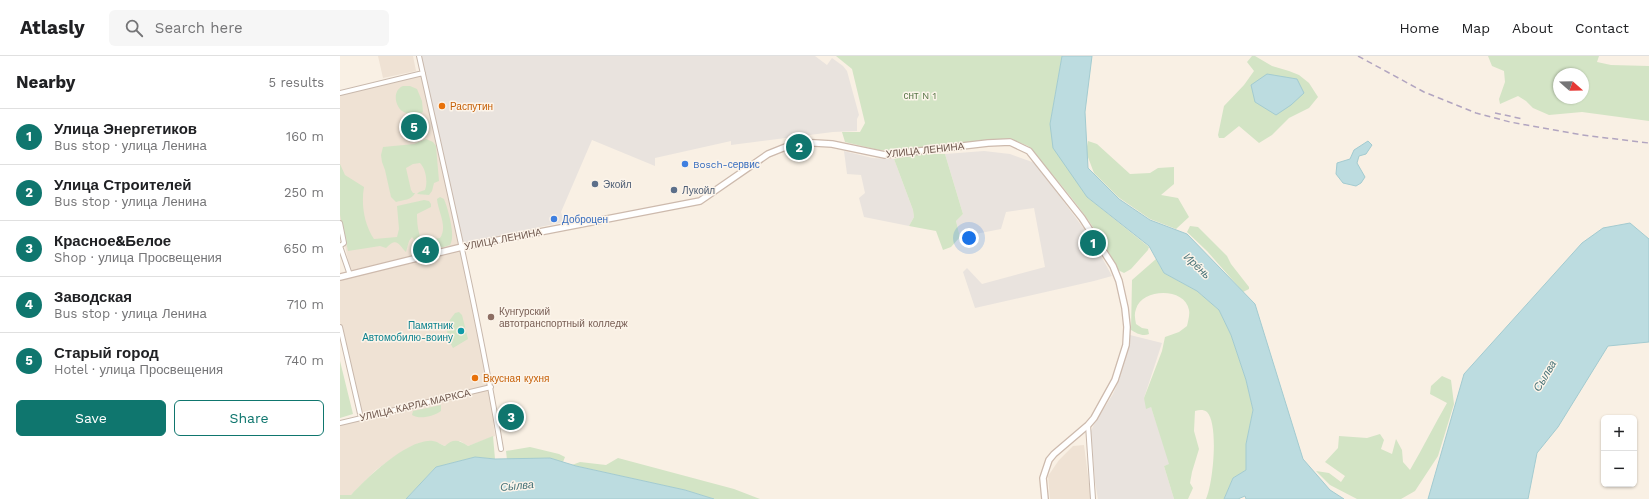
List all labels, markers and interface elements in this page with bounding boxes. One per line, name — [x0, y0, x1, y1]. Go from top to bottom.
search box — [109, 10, 389, 46]
text: Atlasly — [20, 16, 85, 39]
icon: search — [123, 17, 145, 39]
text: Search here — [155, 19, 243, 37]
text: Home — [1399, 20, 1439, 36]
text: Map — [1461, 20, 1490, 36]
text: About — [1512, 20, 1553, 36]
text: Contact — [1575, 20, 1629, 36]
north arrow — [1553, 68, 1589, 104]
text: Nearby — [16, 72, 75, 92]
text: 5 results — [269, 75, 324, 90]
park label: снт N 1 — [904, 90, 936, 101]
marker: Распутин — [437, 101, 447, 111]
place label: Распутин — [450, 101, 493, 112]
pin: 5 — [401, 112, 427, 142]
text: Улица Энергетиков — [54, 120, 197, 138]
text: 1 — [26, 129, 32, 144]
text: 160 m — [286, 129, 324, 144]
pin: 2 — [786, 132, 812, 162]
text: Bus stop · улица Ленина — [54, 138, 207, 153]
street label: УЛИЦА ЛЕНИНА — [885, 140, 965, 160]
marker: Bosch-сервис — [680, 159, 690, 169]
place label: Bosch-сервис — [693, 159, 760, 170]
text: Улица Строителей — [54, 176, 191, 194]
marker: Экойл — [590, 179, 600, 189]
place label: Экойл — [603, 179, 632, 190]
text: 2 — [25, 185, 33, 200]
text: 250 m — [284, 185, 324, 200]
marker: Лукойл — [669, 185, 679, 195]
place label: Лукойл — [682, 185, 715, 196]
text: Bus stop · улица Ленина — [54, 194, 207, 209]
marker: Доброцен — [549, 214, 559, 224]
place label: Доброцен — [562, 214, 608, 225]
street label: УЛИЦА ЛЕНИНА — [463, 226, 543, 252]
your location — [959, 228, 979, 248]
pin: 1 — [1080, 228, 1106, 258]
text: Красное&Белое — [54, 232, 171, 250]
pin: 4 — [413, 235, 439, 265]
text: 3 — [25, 241, 33, 256]
text: 650 m — [284, 241, 324, 256]
text: Shop · улица Просвещения — [54, 250, 222, 265]
water label: Ире́нь — [1181, 250, 1213, 282]
text: Заводская — [54, 288, 132, 306]
text: 4 — [25, 297, 33, 312]
text: 710 m — [287, 297, 324, 312]
text: Bus stop · улица Ленина — [54, 306, 207, 321]
place label: Кунгурский автотранспортный колледж — [499, 306, 628, 329]
marker: Кунгурский автотранспортный колледж — [486, 312, 496, 322]
place label: Памятник Автомобилю-воину — [362, 320, 454, 343]
marker: Памятник Автомобилю-воину — [456, 326, 466, 336]
text: Старый город — [54, 344, 159, 362]
text: 5 — [25, 353, 33, 368]
text: 740 m — [285, 353, 324, 368]
water label: Сылва — [1531, 358, 1559, 394]
text: Hotel · улица Просвещения — [54, 362, 223, 377]
marker: Вкусная кухня — [470, 373, 480, 383]
place label: Вкусная кухня — [483, 373, 549, 384]
street label: УЛИЦА КАРЛА МАРКСА — [358, 387, 472, 423]
button: Save — [16, 400, 166, 436]
button: Share — [174, 400, 324, 436]
pin: 3 — [498, 402, 524, 432]
map controls — [1601, 415, 1637, 487]
button: + — [1601, 415, 1637, 451]
button: − — [1601, 451, 1637, 487]
water label: Сы́лва — [500, 478, 534, 494]

